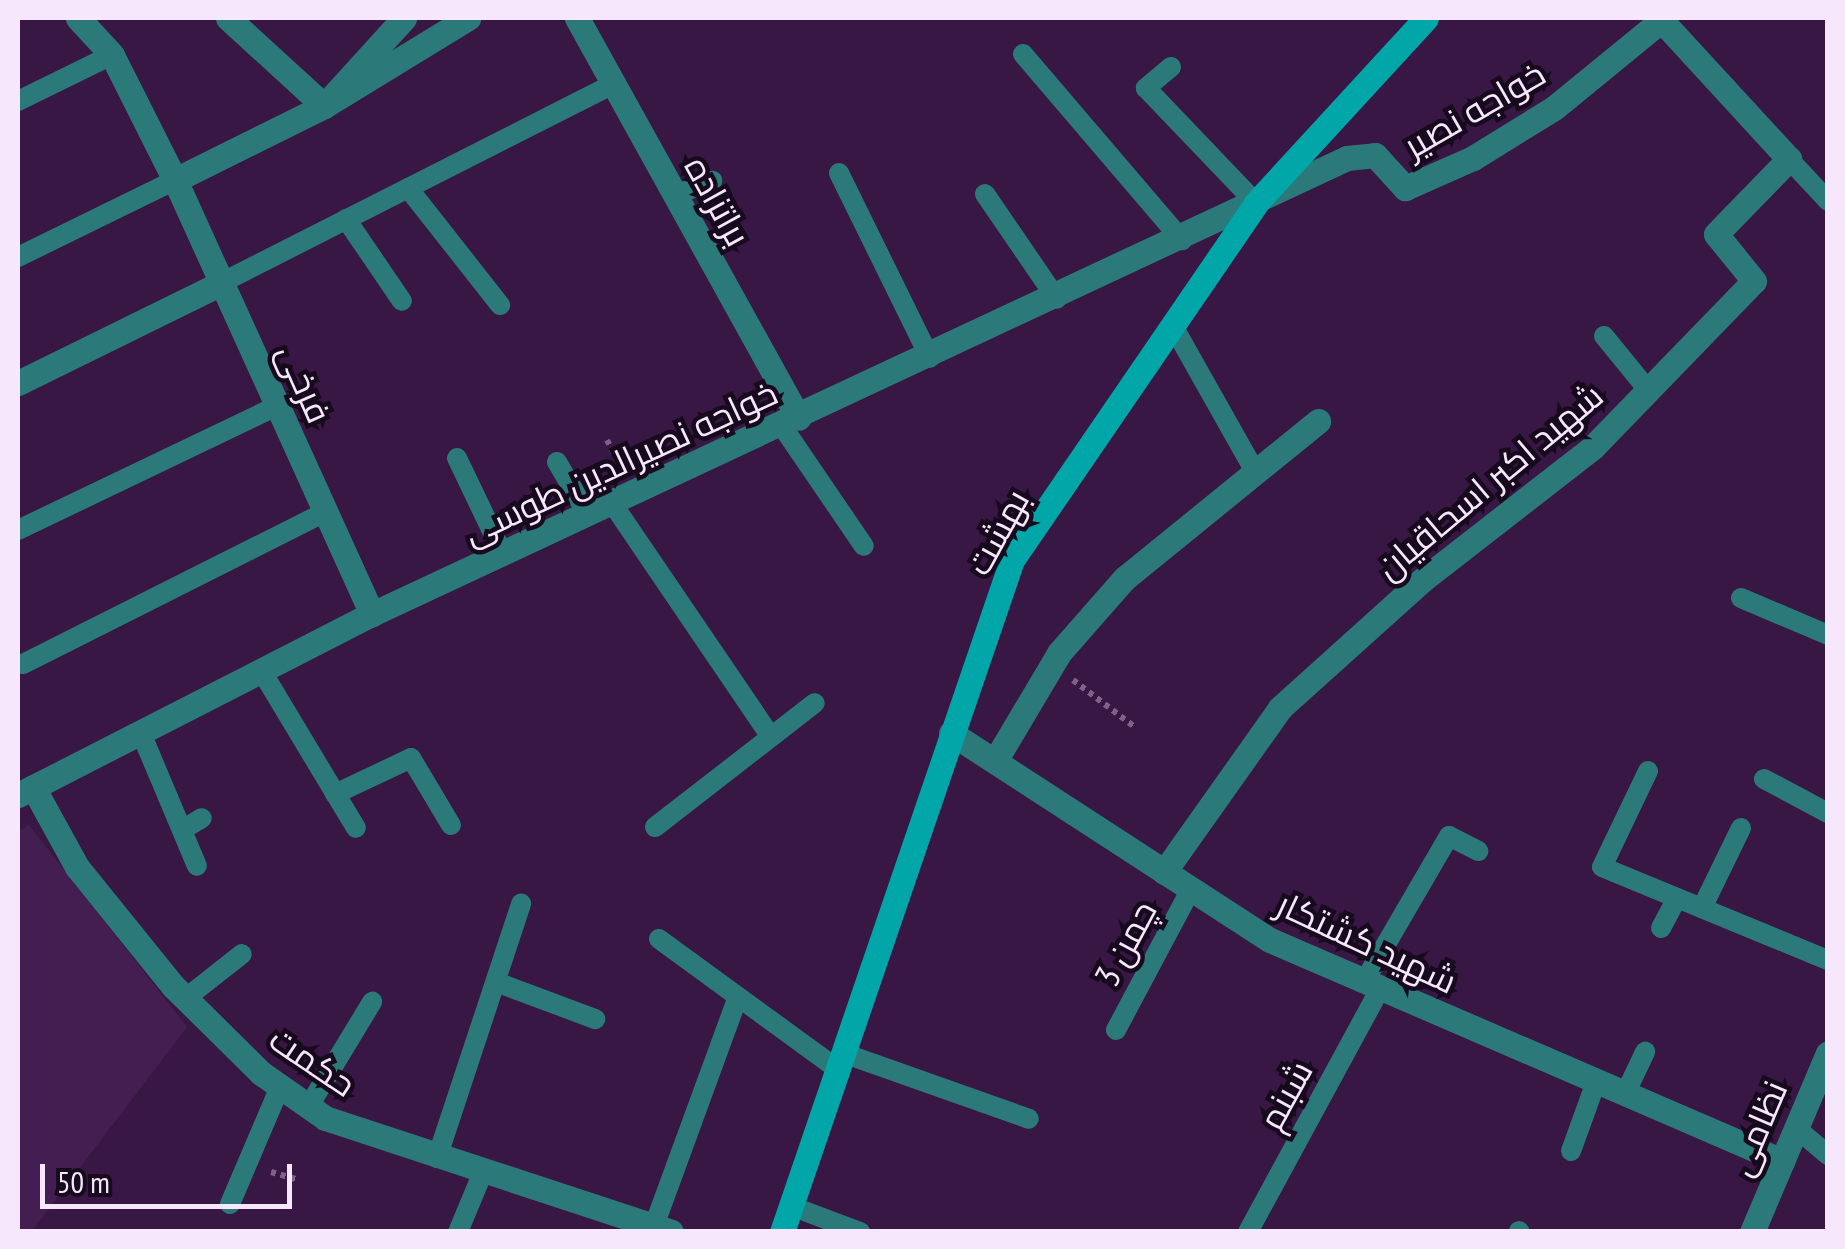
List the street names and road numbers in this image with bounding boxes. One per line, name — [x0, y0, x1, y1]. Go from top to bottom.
street label: خواجه نصیر — [1396, 52, 1552, 166]
street label: براتزاده — [676, 149, 760, 253]
street label: فرخی — [269, 337, 341, 429]
street label: خواجه نصیرالدین طوسی — [456, 371, 784, 553]
street label: شهید اکبر اسحاقیان — [1367, 374, 1611, 588]
street label: بهشت — [957, 482, 1037, 582]
street label: شهید کشتکار — [1271, 882, 1463, 1002]
street label: چمن 3 — [1085, 893, 1165, 993]
street label: حکمت — [262, 1017, 364, 1105]
street label: شبنم — [1249, 1053, 1321, 1137]
street label: نظامی — [1718, 1074, 1796, 1182]

